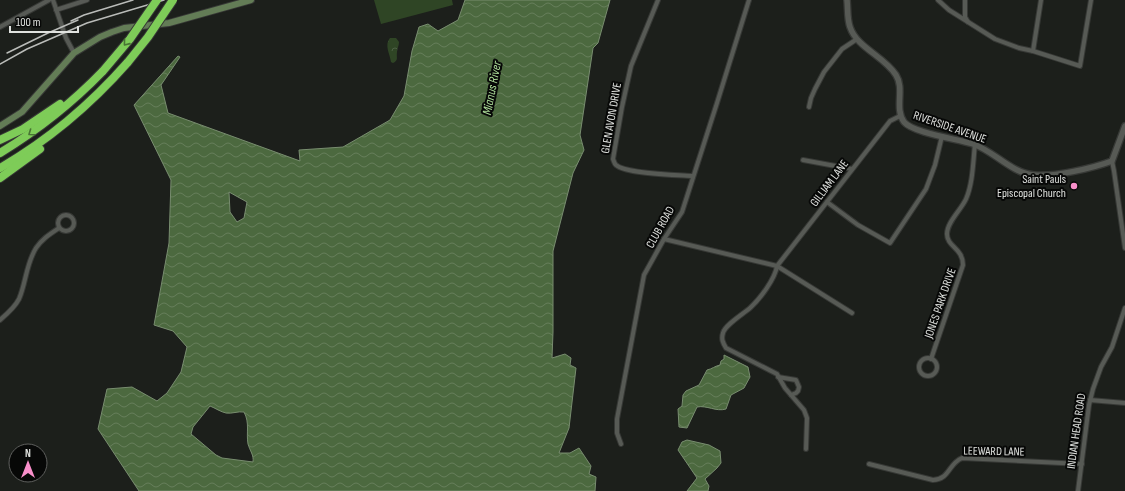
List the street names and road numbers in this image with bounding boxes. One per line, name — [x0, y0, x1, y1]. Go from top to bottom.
street label: GLEN AVON DRIVE — [598, 81, 625, 155]
street label: RIVERSIDE AVENUE — [911, 108, 988, 147]
street label: GILLIAM LANE — [807, 157, 852, 210]
street label: CLUB ROAD — [643, 204, 678, 251]
street label: JONES PARK DRIVE — [921, 266, 960, 341]
street label: INDIAN HEAD ROAD — [1064, 392, 1089, 470]
street label: LEEWARD LANE — [963, 443, 1025, 460]

